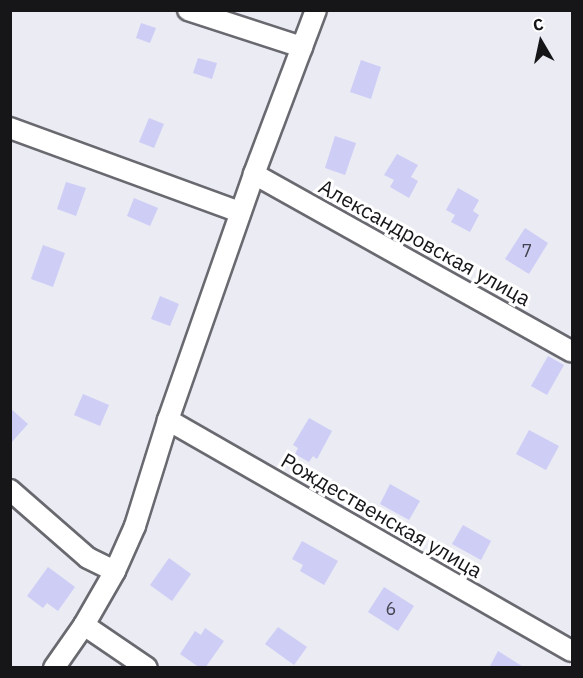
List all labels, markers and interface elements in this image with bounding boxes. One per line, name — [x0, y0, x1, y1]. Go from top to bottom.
north arrow — [511, 12, 571, 72]
text: С — [531, 14, 545, 35]
street label: Александровская улица — [315, 173, 535, 311]
house number: 7 — [522, 240, 532, 262]
street label: Рождественская улица — [277, 447, 487, 583]
house number: 6 — [386, 598, 396, 620]

